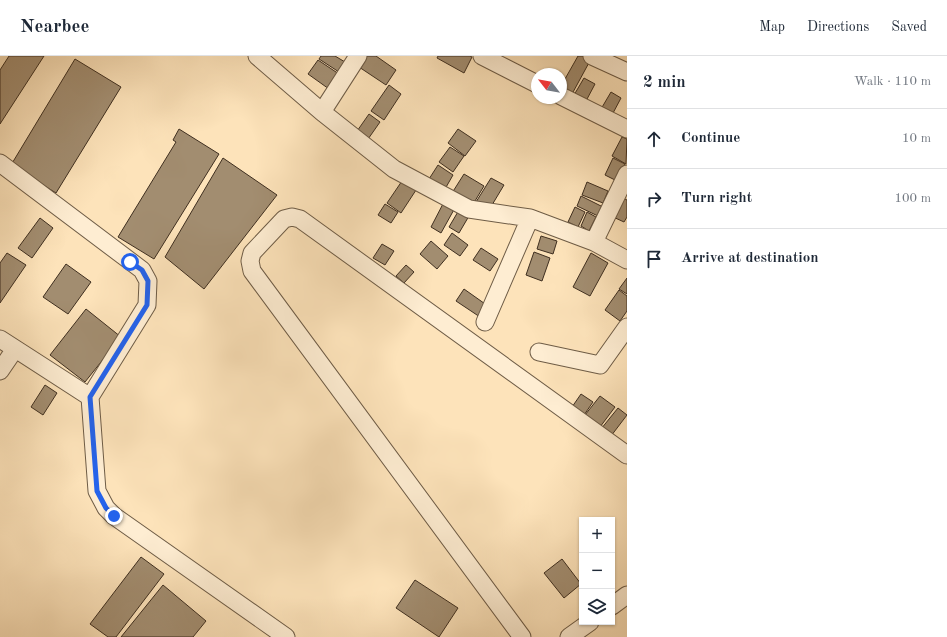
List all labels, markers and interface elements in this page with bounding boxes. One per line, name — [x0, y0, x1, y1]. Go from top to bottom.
text: Nearbee — [20, 18, 89, 37]
text: Map — [759, 20, 785, 34]
text: Directions — [807, 20, 869, 34]
text: Saved — [891, 20, 927, 34]
north arrow — [531, 68, 567, 104]
text: 2 min — [643, 74, 686, 91]
text: Walk · 110 m — [854, 75, 931, 88]
icon: ahead — [643, 128, 665, 150]
text: Continue — [681, 131, 740, 146]
text: 10 m — [902, 132, 931, 145]
icon: right — [643, 188, 665, 210]
text: Turn right — [681, 191, 752, 206]
text: 100 m — [894, 192, 931, 205]
icon: arrive — [643, 248, 665, 270]
text: Arrive at destination — [681, 251, 819, 266]
route start — [121, 253, 139, 271]
route end — [105, 507, 123, 525]
map controls — [579, 517, 615, 625]
button: + — [579, 517, 615, 553]
button: − — [579, 553, 615, 589]
button: layers — [579, 589, 615, 625]

